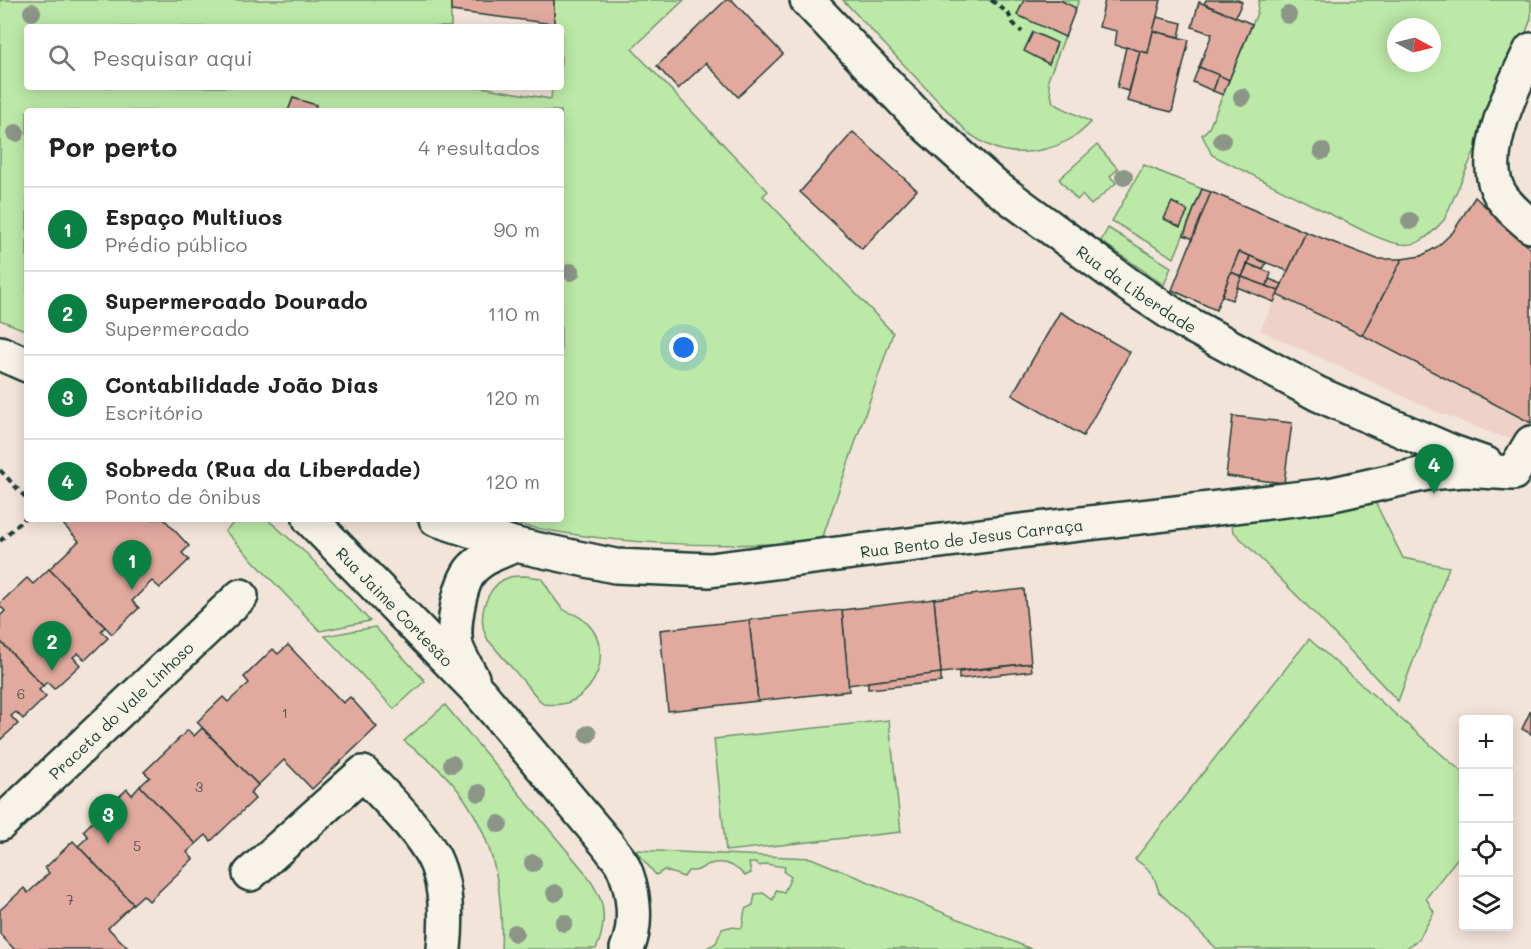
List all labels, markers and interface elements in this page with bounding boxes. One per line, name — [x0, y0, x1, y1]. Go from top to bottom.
north arrow — [1387, 18, 1441, 72]
search box — [24, 24, 564, 90]
icon: search — [45, 41, 78, 74]
text: Pesquisar aqui — [93, 43, 253, 72]
text: Por perto — [48, 130, 177, 164]
text: 4 resultados — [418, 134, 540, 160]
text: Espaço Multiuos — [105, 202, 283, 231]
text: 1 — [63, 216, 72, 242]
text: 90 m — [494, 216, 540, 242]
text: Prédio público — [105, 231, 247, 257]
street label: Rua da Liberdade — [1073, 240, 1201, 337]
text: Supermercado Dourado — [105, 286, 368, 315]
text: 2 — [62, 300, 73, 326]
text: 110 m — [487, 300, 540, 326]
text: Supermercado — [105, 315, 249, 341]
your location — [669, 333, 698, 362]
text: Contabilidade João Dias — [105, 370, 378, 399]
text: 3 — [62, 384, 74, 410]
text: 120 m — [485, 384, 540, 410]
text: Escritório — [105, 399, 203, 425]
pin: 4 — [1414, 444, 1454, 494]
text: Sobreda (Rua da Liberdade) — [105, 454, 420, 483]
text: 4 — [61, 468, 74, 494]
text: 120 m — [485, 468, 540, 494]
text: Ponto de ônibus — [105, 483, 261, 509]
street label: Rua Bento de Jesus Carraça — [859, 513, 1084, 562]
pin: 1 — [112, 540, 152, 590]
street label: Rua Jaime Cortesão — [332, 542, 458, 670]
pin: 2 — [32, 622, 72, 671]
street label: Praceta do Vale Linhoso — [44, 637, 197, 783]
house number: 6 — [17, 684, 25, 703]
house number: 1 — [282, 703, 288, 722]
map controls — [1459, 715, 1513, 931]
button: + — [1459, 715, 1513, 769]
button: − — [1459, 769, 1513, 823]
house number: 3 — [195, 777, 203, 796]
pin: 3 — [88, 794, 128, 844]
button: locate — [1459, 823, 1513, 877]
house number: 5 — [133, 836, 141, 855]
button: layers — [1459, 877, 1513, 931]
house number: 7 — [66, 890, 74, 909]

